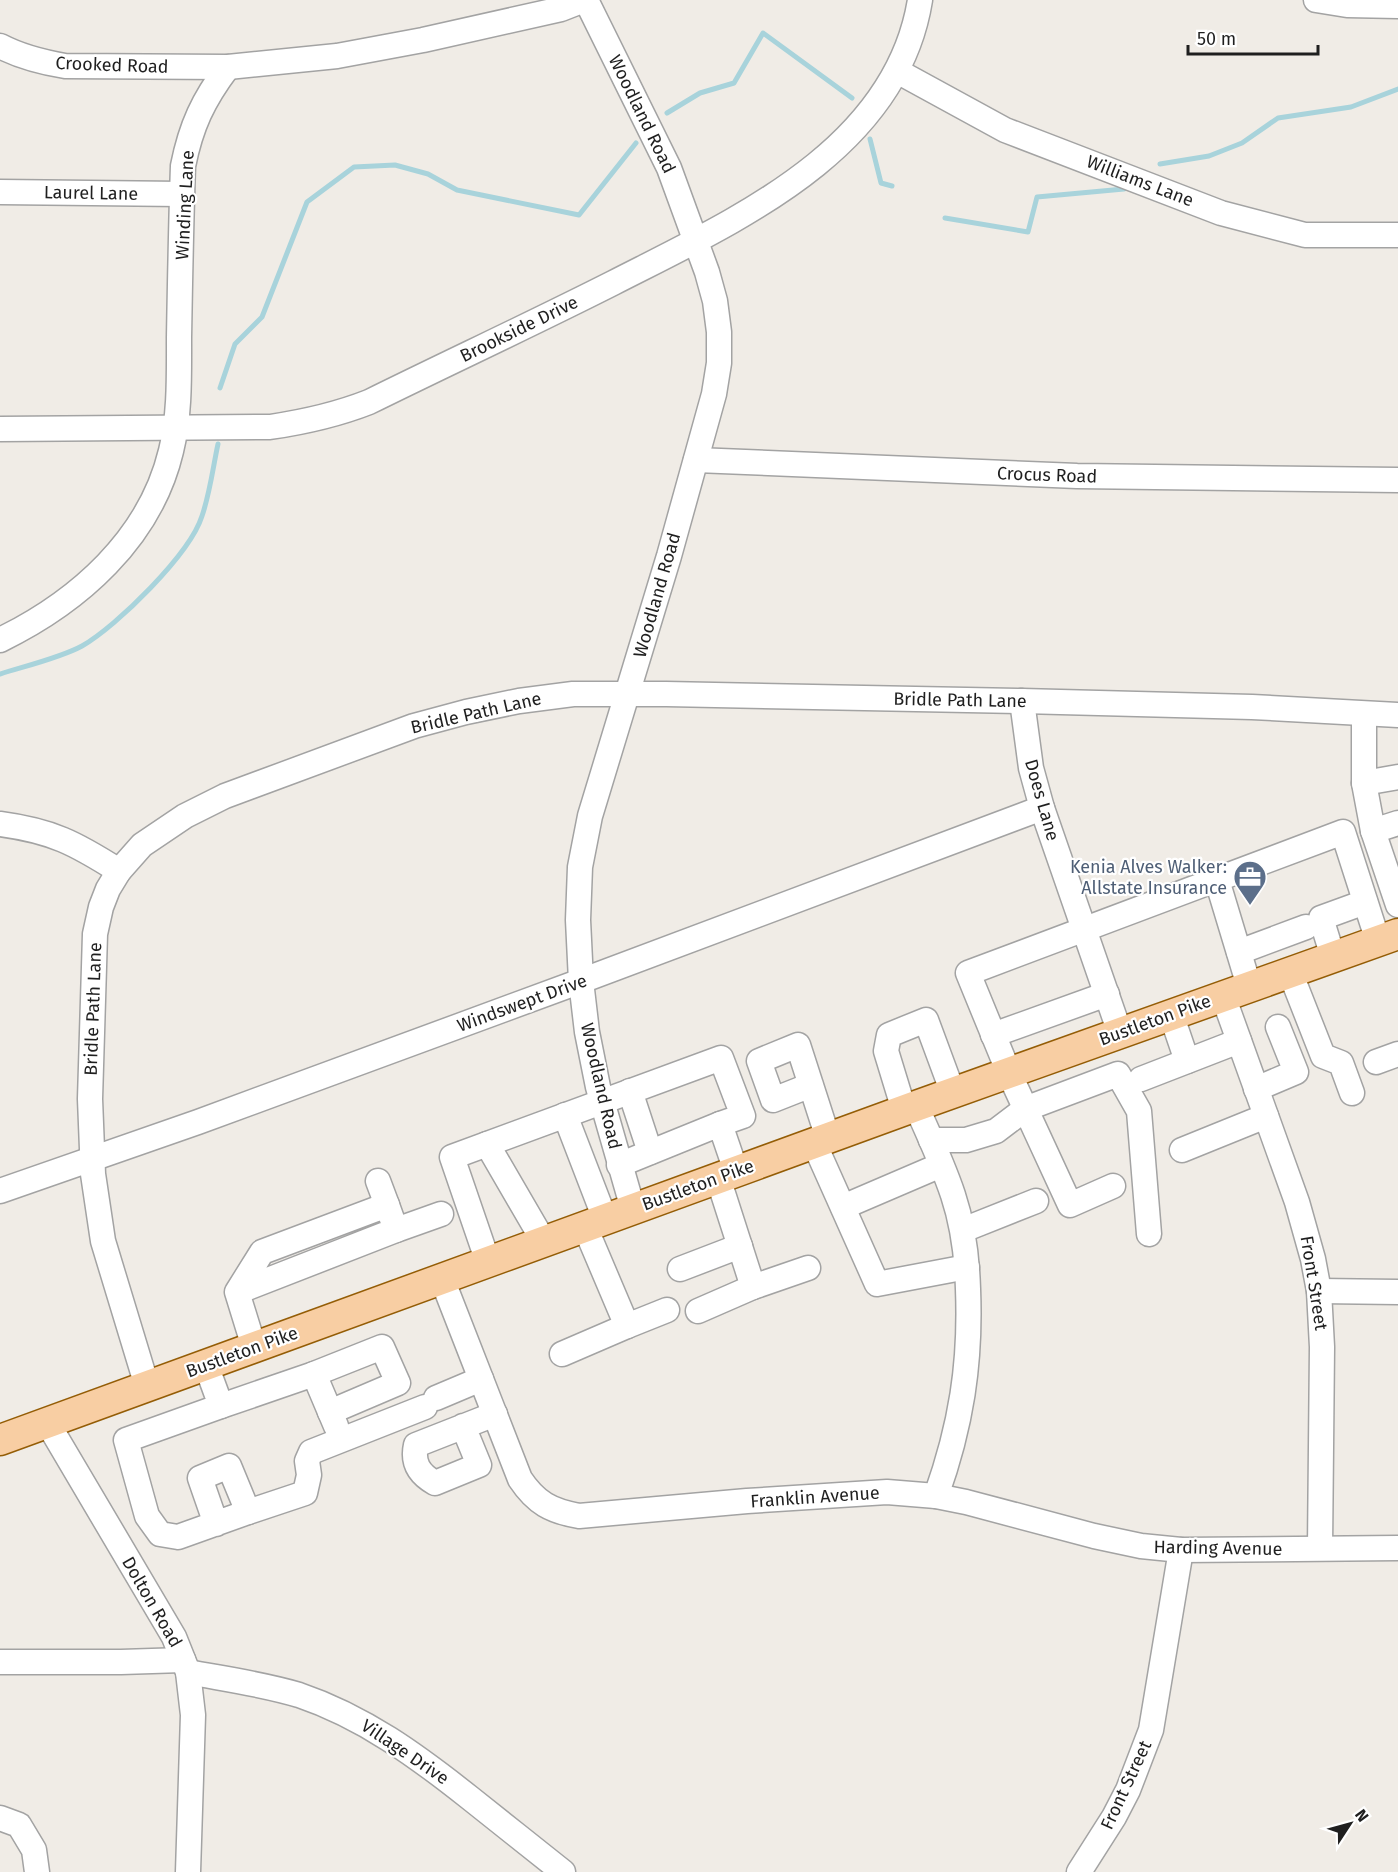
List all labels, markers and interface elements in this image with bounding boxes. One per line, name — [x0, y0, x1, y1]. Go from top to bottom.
scale bar — [1188, 18, 1318, 56]
text: 50 m — [1197, 28, 1236, 50]
street label: Woodland Road — [604, 51, 680, 177]
street label: Crooked Road — [55, 52, 169, 78]
street label: Winding Lane — [171, 150, 199, 260]
street label: Williams Lane — [1083, 150, 1197, 212]
street label: Laurel Lane — [44, 181, 138, 205]
street label: Brookside Drive — [456, 291, 582, 367]
street label: Crocus Road — [996, 462, 1098, 488]
street label: Woodland Road — [629, 530, 685, 660]
street label: Bridle Path Lane — [408, 687, 544, 739]
street label: Bridle Path Lane — [893, 688, 1027, 712]
street label: Does Lane — [1020, 757, 1064, 843]
place label: Kenia Alves Walker: Allstate Insurance — [1070, 856, 1227, 899]
office icon: Kenia Alves Walker: Allstate Insurance — [1232, 859, 1268, 906]
street label: Bridle Path Lane — [80, 942, 106, 1076]
street label: Windswept Drive — [454, 969, 590, 1037]
street label: Bustleton Pike — [1096, 990, 1214, 1050]
street label: Woodland Road — [576, 1021, 626, 1151]
street label: Bustleton Pike — [639, 1155, 757, 1215]
street label: Front Street — [1296, 1234, 1332, 1333]
street label: Bustleton Pike — [183, 1322, 301, 1382]
street label: Franklin Avenue — [750, 1482, 880, 1512]
street label: Harding Avenue — [1153, 1536, 1283, 1560]
street label: Dolton Road — [117, 1553, 187, 1651]
street label: Village Drive — [357, 1715, 453, 1789]
street label: Front Street — [1096, 1736, 1156, 1833]
north arrow — [1320, 1794, 1380, 1854]
text: N — [1351, 1806, 1373, 1825]

